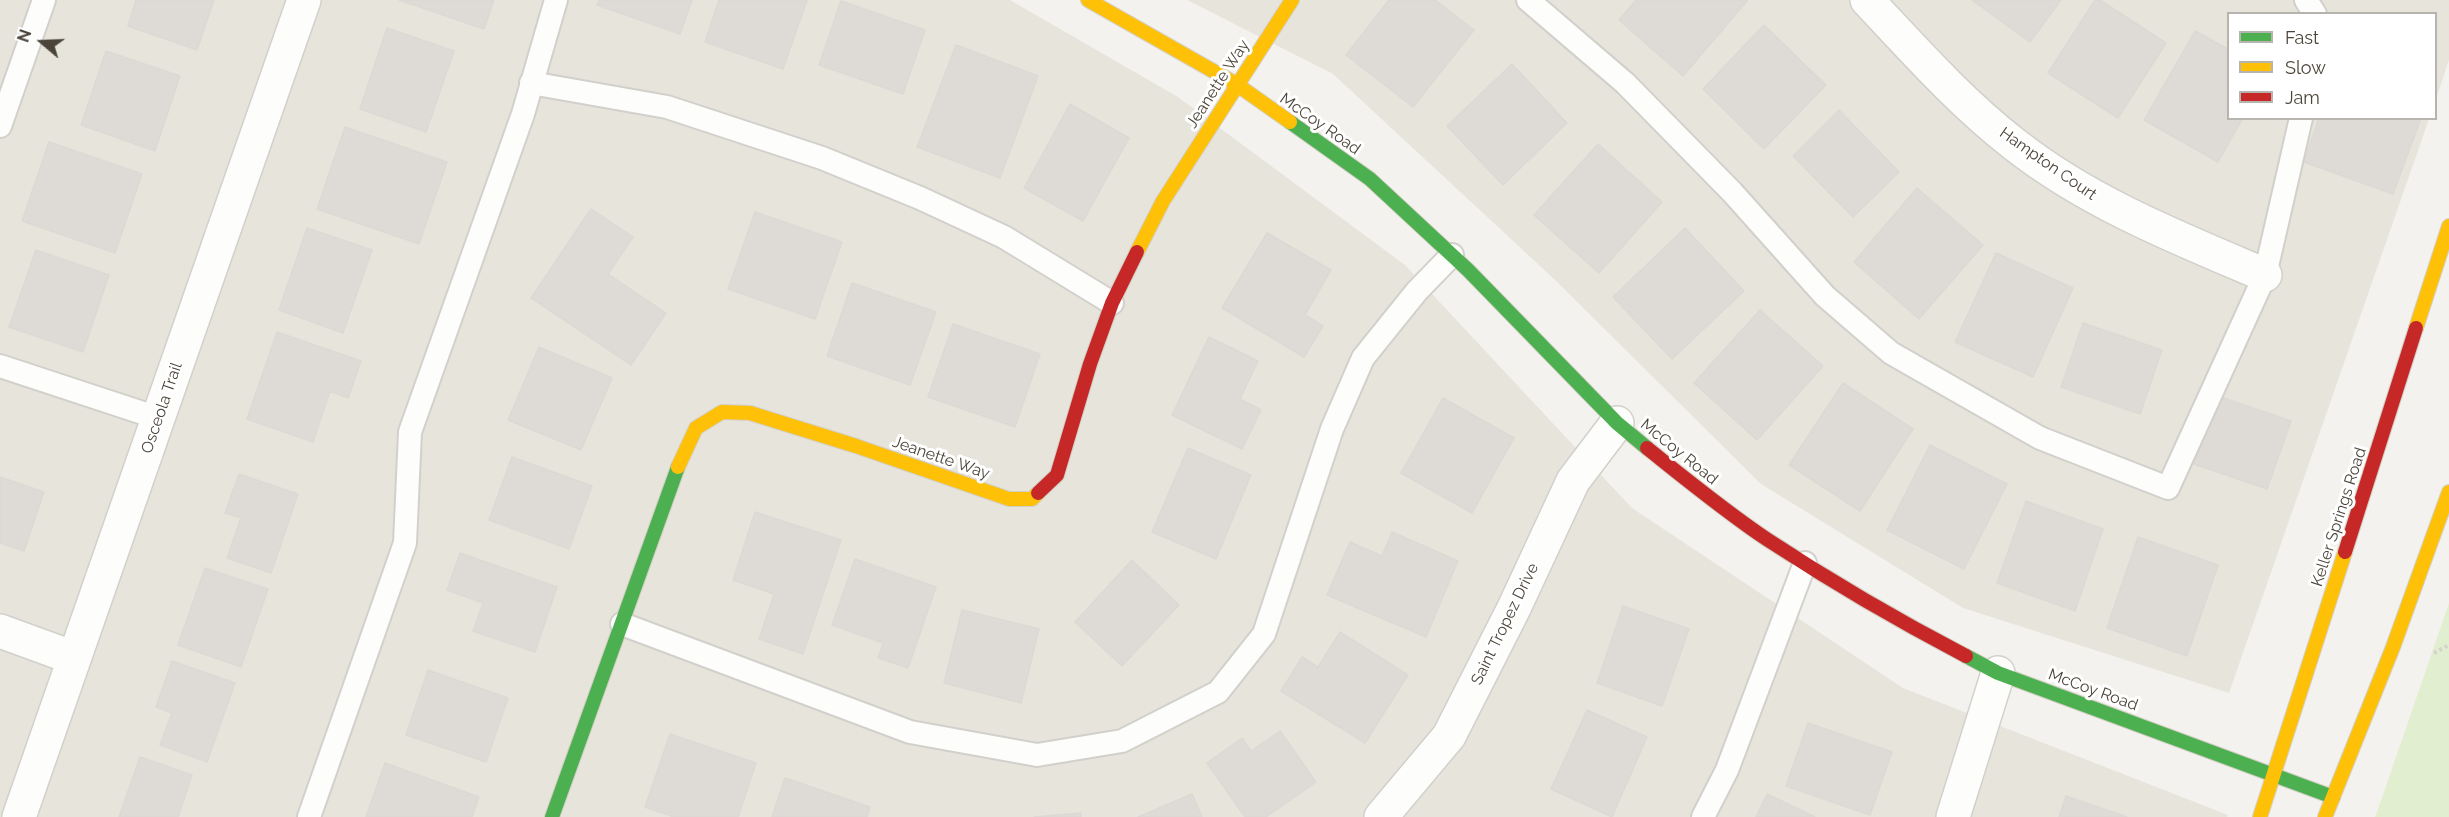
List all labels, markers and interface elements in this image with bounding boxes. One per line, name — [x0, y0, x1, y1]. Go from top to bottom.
north arrow — [12, 12, 72, 72]
legend — [2227, 12, 2437, 120]
text: N — [14, 27, 35, 45]
text: Fast — [2285, 27, 2319, 48]
street label: Jeanette Way — [1182, 36, 1254, 132]
text: Slow — [2285, 57, 2326, 78]
text: Jam — [2285, 87, 2320, 108]
street label: McCoy Road — [1276, 89, 1364, 159]
street label: Hampton Court — [1996, 123, 2100, 205]
street label: Osceola Trail — [137, 360, 187, 456]
street label: McCoy Road — [1636, 415, 1722, 489]
street label: Jeanette Way — [890, 432, 992, 484]
street label: Keller Springs Road — [2307, 445, 2371, 589]
street label: Saint Tropez Drive — [1467, 560, 1543, 688]
street label: McCoy Road — [2046, 665, 2140, 715]

